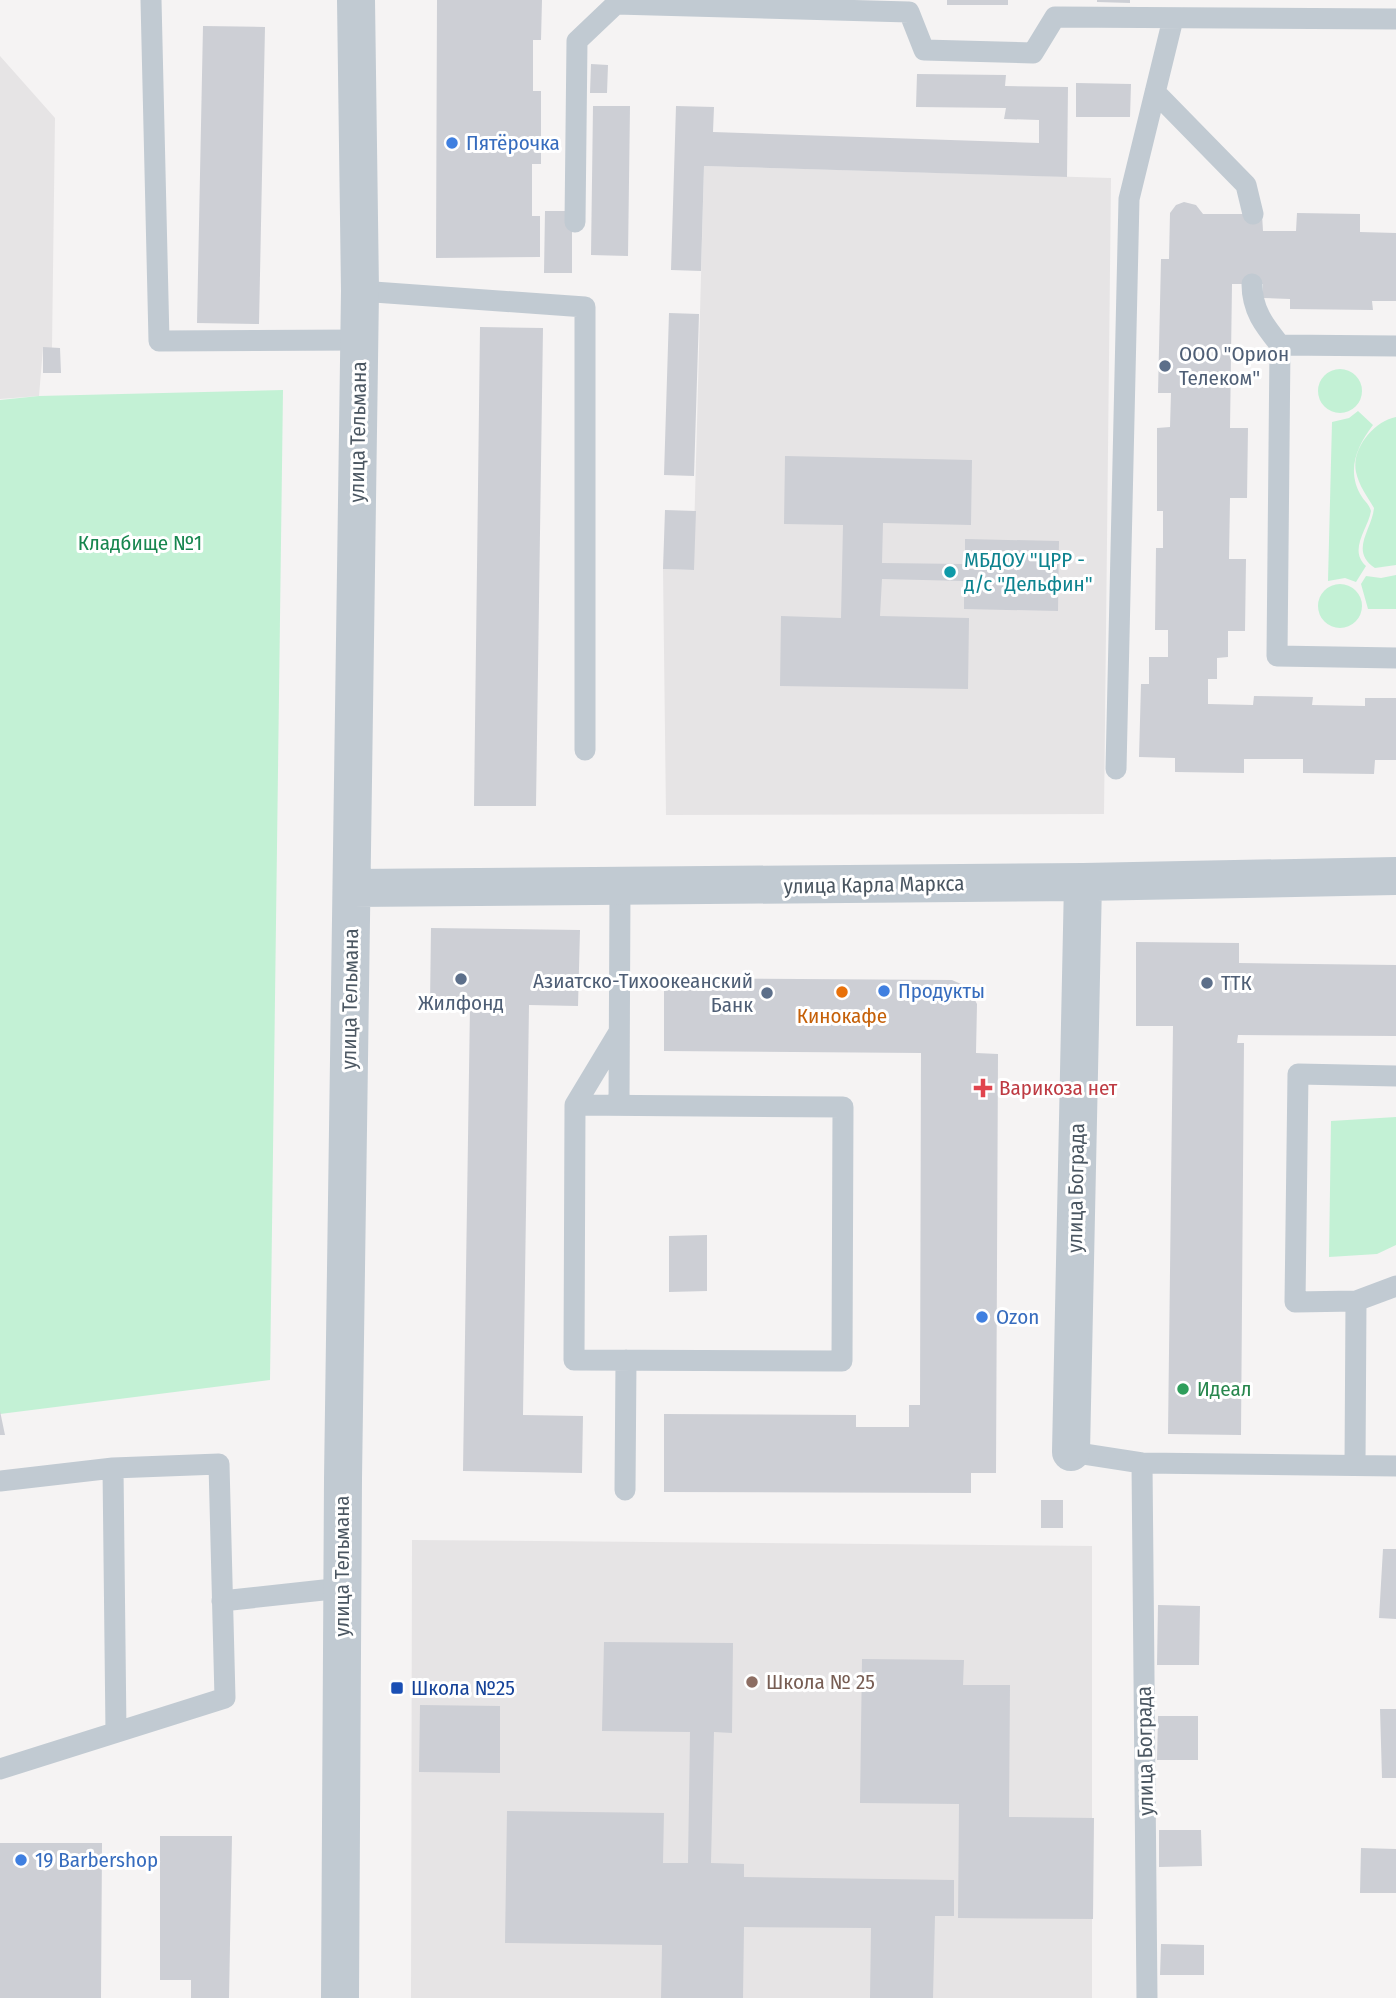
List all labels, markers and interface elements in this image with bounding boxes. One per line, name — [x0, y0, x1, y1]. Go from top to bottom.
place label: Пятёрочка — [466, 130, 560, 156]
marker: Пятёрочка — [444, 135, 460, 151]
place label: ООО "Орион Телеком" — [1179, 341, 1289, 391]
marker: ООО "Орион Телеком" — [1157, 358, 1173, 374]
street label: улица Тельмана — [344, 361, 372, 503]
park label: Кладбище №1 — [78, 530, 202, 556]
place label: МБДОУ "ЦРР - д/с "Дельфин" — [964, 547, 1093, 597]
marker: МБДОУ "ЦРР - д/с "Дельфин" — [942, 564, 958, 580]
street label: улица Карла Маркса — [783, 870, 965, 900]
street label: улица Тельмана — [336, 928, 364, 1070]
place label: Азиатско-Тихоокеанский Банк — [533, 968, 753, 1018]
place label: ТТК — [1221, 970, 1252, 996]
marker: Жилфонд — [453, 971, 469, 987]
marker: ТТК — [1199, 975, 1215, 991]
place label: Продукты — [898, 978, 985, 1004]
marker: Продукты — [876, 983, 892, 999]
marker: Кинокафе — [834, 984, 850, 1000]
marker: Азиатско-Тихоокеанский Банк — [759, 985, 775, 1001]
place label: Жилфонд — [418, 990, 504, 1016]
place label: Кинокафе — [797, 1003, 887, 1029]
place label: Варикоза нет — [999, 1075, 1118, 1101]
marker: Варикоза нет — [973, 1078, 993, 1098]
street label: улица Бограда — [1062, 1123, 1090, 1253]
place label: Ozon — [996, 1304, 1039, 1330]
marker: Ozon — [974, 1309, 990, 1325]
place label: Идеал — [1197, 1376, 1252, 1402]
marker: Идеал — [1175, 1381, 1191, 1397]
street label: улица Тельмана — [329, 1495, 355, 1637]
place label: Школа № 25 — [766, 1669, 875, 1695]
marker: Школа № 25 — [744, 1674, 760, 1690]
place label: Школа №25 — [411, 1675, 515, 1701]
marker: Школа №25 — [389, 1680, 405, 1696]
street label: улица Бограда — [1131, 1686, 1159, 1816]
place label: 19 Barbershop — [35, 1847, 158, 1873]
marker: 19 Barbershop — [13, 1852, 29, 1868]

